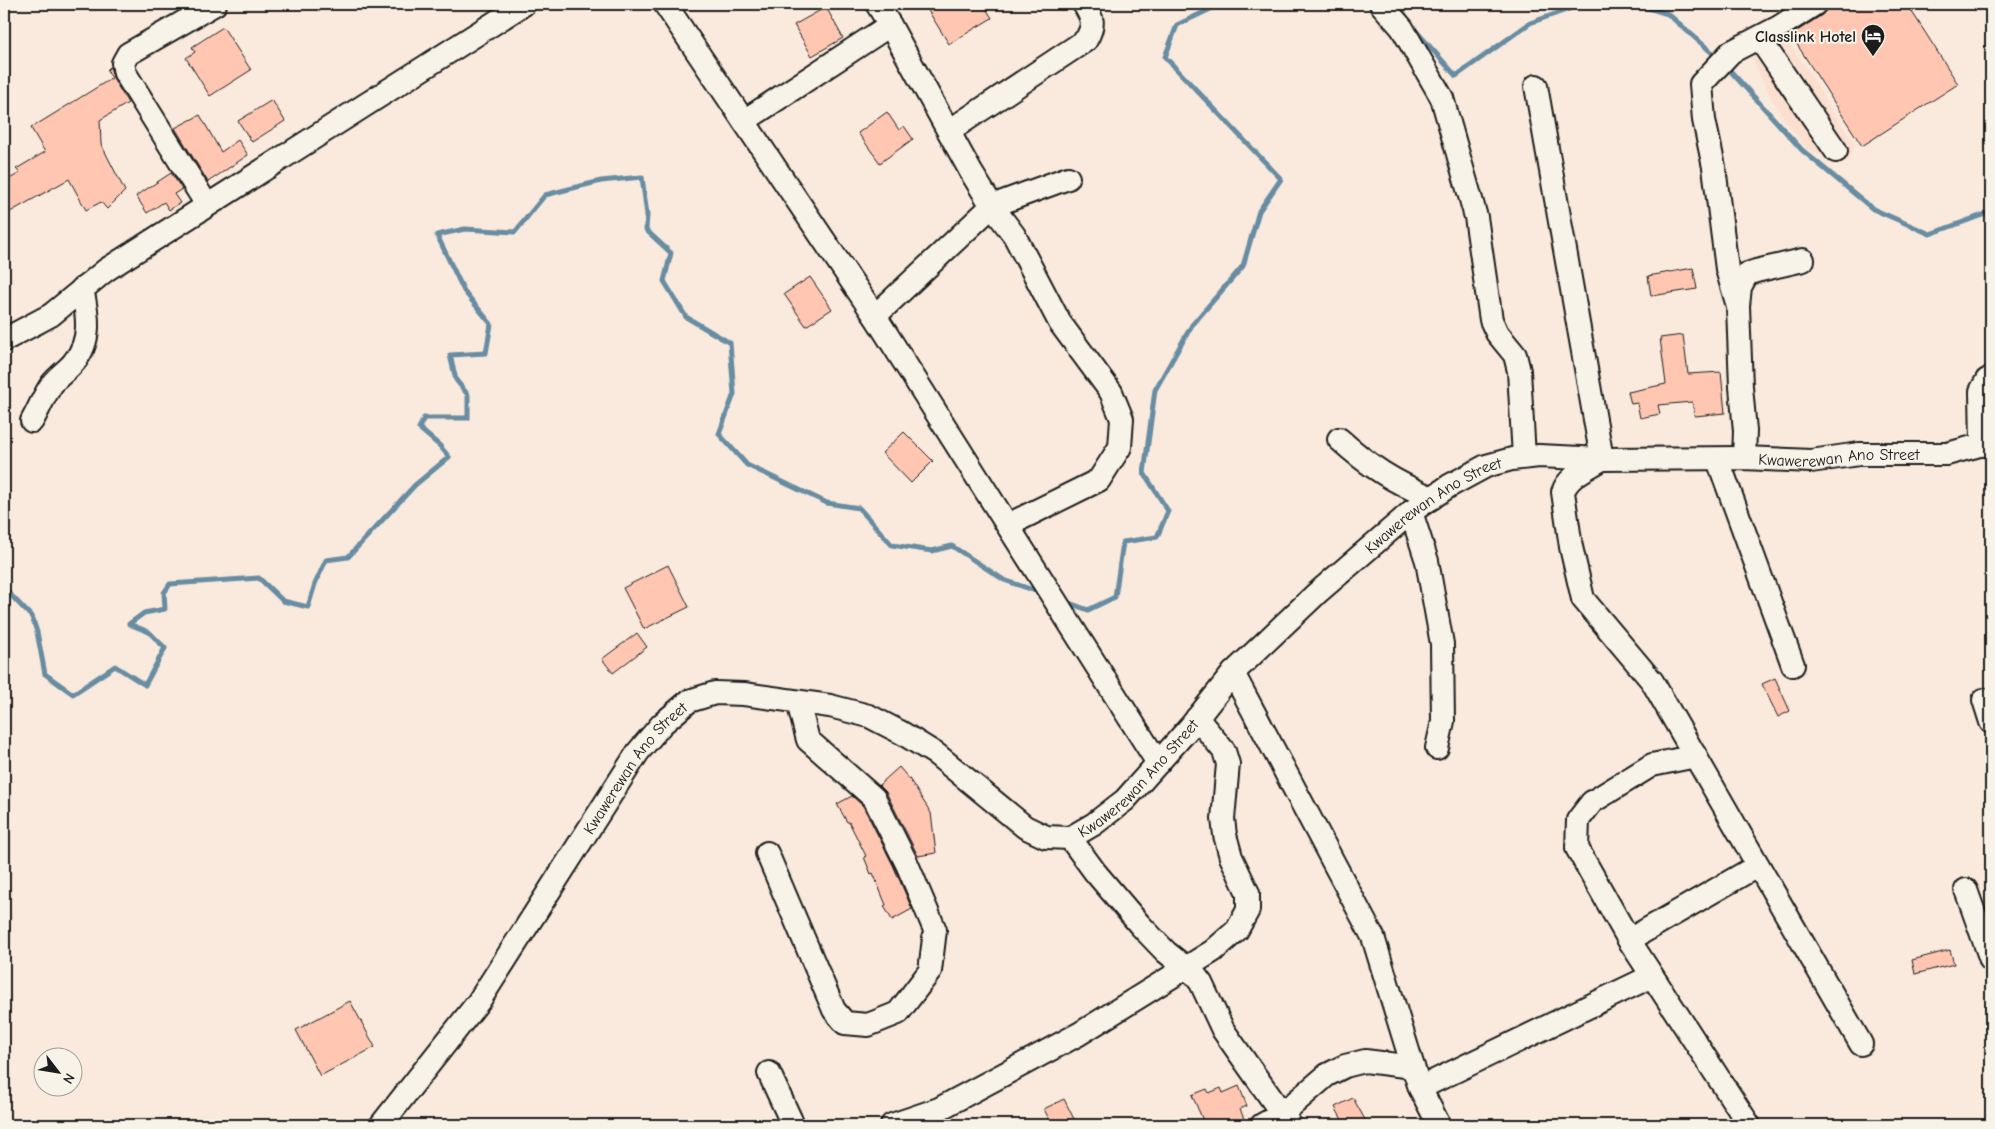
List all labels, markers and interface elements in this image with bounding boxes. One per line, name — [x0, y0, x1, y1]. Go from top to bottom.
hotel icon: Classlink Hotel — [1860, 23, 1886, 57]
place label: Classlink Hotel — [1755, 28, 1856, 46]
street label: Kwawerewan Ano Street — [1758, 446, 1920, 471]
street label: Kwawerewan Ano Street — [1362, 454, 1504, 558]
street label: Kwawerewan Ano Street — [580, 698, 691, 838]
street label: Kwawerewan Ano Street — [1075, 716, 1203, 841]
north arrow — [32, 1046, 82, 1096]
text: N — [59, 1070, 78, 1087]

